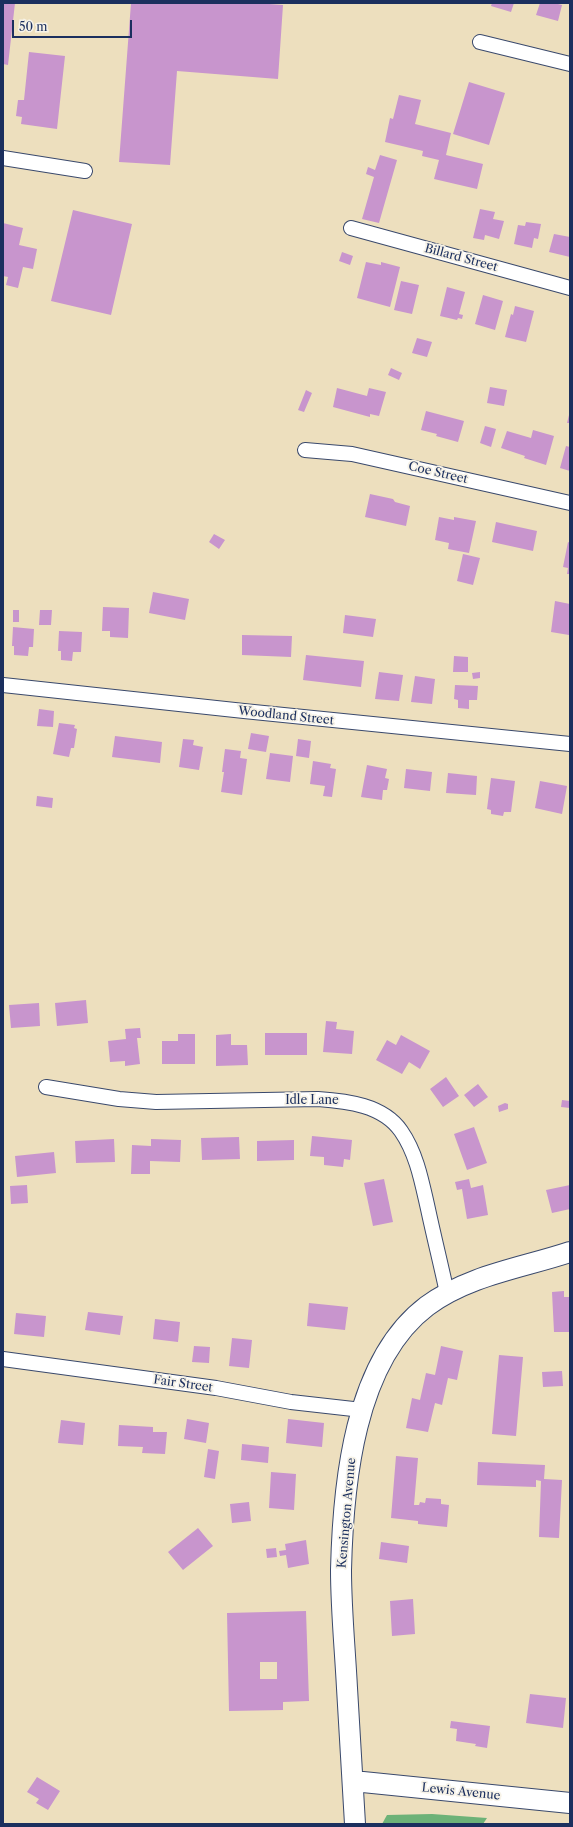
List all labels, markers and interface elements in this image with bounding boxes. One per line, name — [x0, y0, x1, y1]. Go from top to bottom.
scale bar — [14, 12, 134, 38]
text: 50 m — [19, 19, 48, 34]
street label: Billard Street — [423, 241, 499, 275]
street label: Coe Street — [407, 459, 469, 487]
street label: Woodland Street — [237, 704, 335, 728]
street label: Idle Lane — [285, 1094, 339, 1108]
street label: Fair Street — [152, 1373, 214, 1395]
street label: Kensington Avenue — [335, 1457, 359, 1569]
street label: Lewis Avenue — [421, 1781, 501, 1803]

